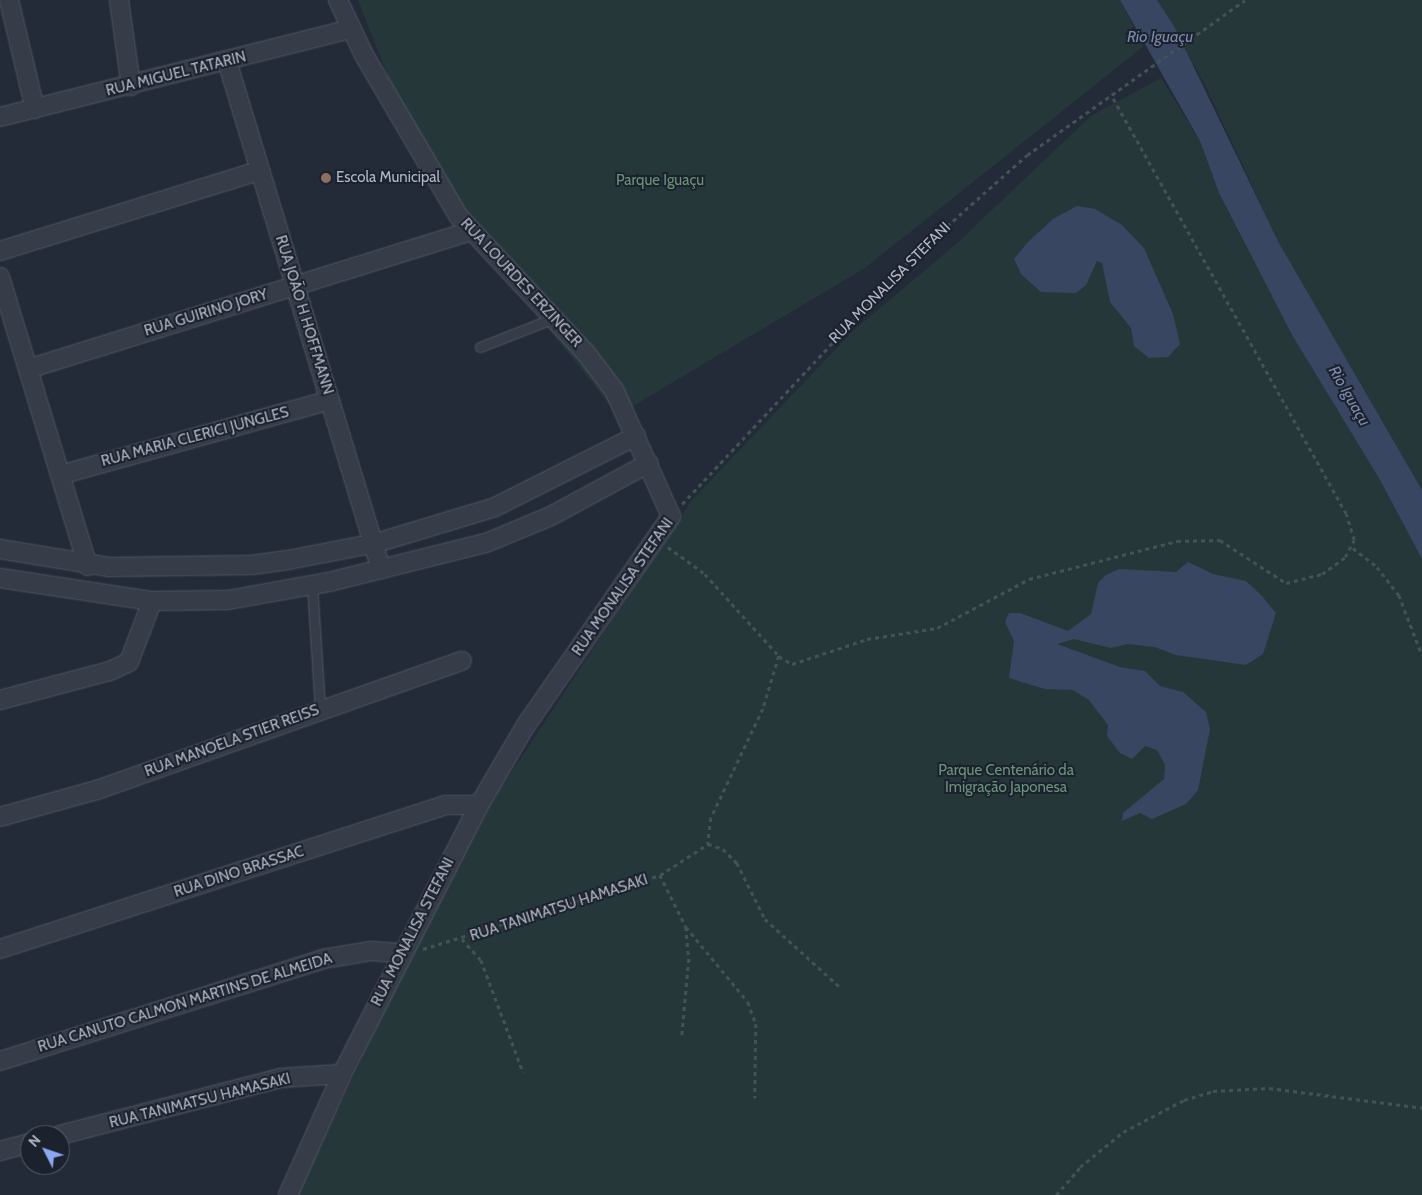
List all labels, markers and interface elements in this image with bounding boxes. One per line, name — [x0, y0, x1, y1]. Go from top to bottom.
water label: Rio Iguaçu — [1127, 27, 1193, 47]
street label: RUA MIGUEL TATARIN — [104, 48, 248, 100]
place label: Escola Municipal — [336, 169, 440, 187]
marker: Escola Municipal — [320, 172, 332, 184]
park label: Parque Iguaçu — [616, 172, 704, 190]
street label: RUA LOURDES ERZINGER — [457, 215, 585, 351]
street label: RUA MONALISA STEFANI — [826, 219, 954, 347]
street label: RUA JOÃO H HOFFMANN — [271, 233, 337, 397]
street label: RUA GUIRINO JORY — [142, 286, 270, 340]
water label: Rio Iguaçu — [1324, 363, 1374, 429]
street label: RUA MARIA CLERICI JUNGLES — [99, 403, 291, 471]
street label: RUA MONALISA STEFANI — [569, 515, 677, 659]
street label: RUA MANOELA STIER REISS — [142, 701, 322, 781]
park label: Parque Centenário da Imigração Japonesa — [938, 761, 1074, 796]
street label: RUA DINO BRASSAC — [172, 842, 306, 902]
street label: RUA MONALISA STEFANI — [368, 855, 458, 1009]
street label: RUA TANIMATSU HAMASAKI — [468, 871, 650, 945]
street label: RUA CANUTO CALMON MARTINS DE ALMEIDA — [36, 950, 334, 1056]
street label: RUA TANIMATSU HAMASAKI — [107, 1070, 293, 1132]
north arrow — [20, 1125, 70, 1175]
text: N — [24, 1131, 44, 1150]

